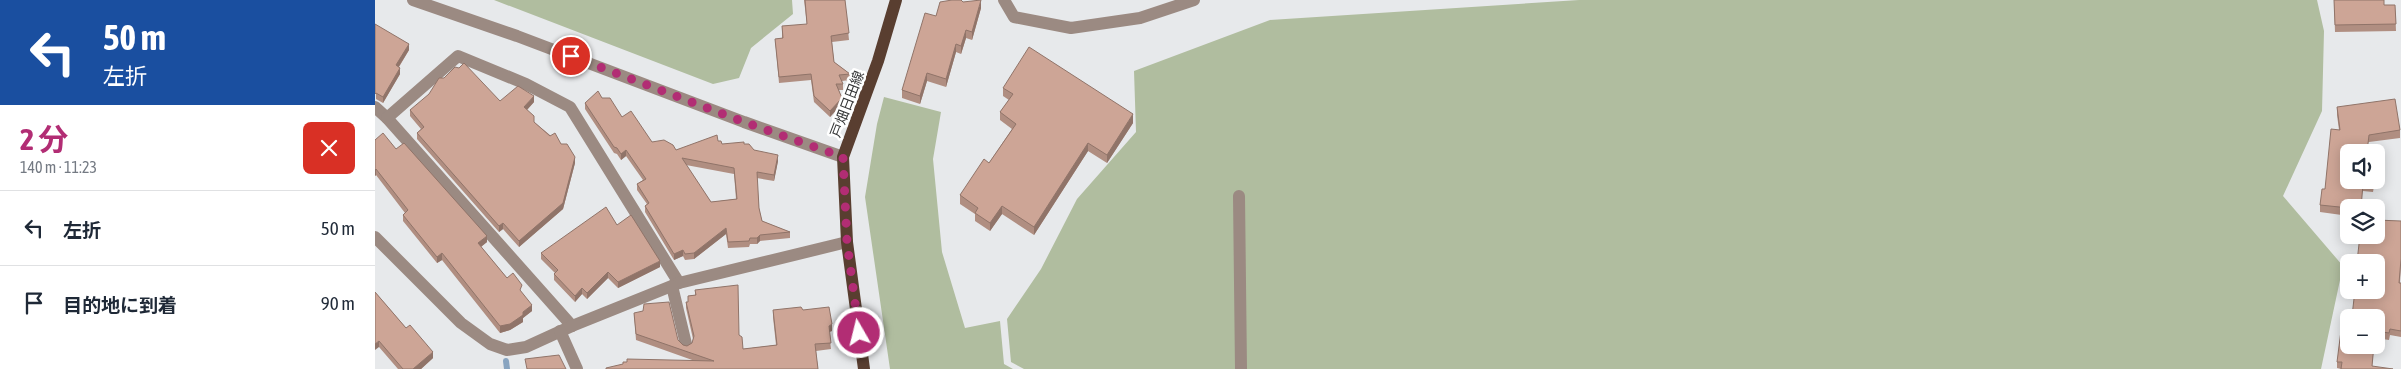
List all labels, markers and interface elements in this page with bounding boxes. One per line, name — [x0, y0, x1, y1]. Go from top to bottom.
text: 50 m — [103, 17, 166, 57]
icon: left — [20, 20, 85, 85]
pin — [550, 35, 592, 77]
icon: arrive — [557, 42, 585, 70]
text: 左折 — [103, 63, 147, 89]
street label: 戸畑日田線 — [827, 68, 867, 140]
text: 2 分 — [20, 122, 68, 156]
button: close — [303, 122, 355, 174]
map controls — [2340, 144, 2385, 354]
button: sound — [2340, 144, 2385, 189]
text: 140 m · 11:23 — [20, 158, 97, 176]
button: layers — [2340, 199, 2385, 244]
icon: left — [20, 214, 48, 242]
text: 50 m — [321, 217, 355, 239]
text: 左折 — [63, 219, 101, 241]
button: + — [2340, 254, 2385, 299]
icon: arrive — [20, 289, 48, 317]
text: 90 m — [321, 292, 355, 314]
text: 目的地に到着 — [63, 294, 177, 316]
position arrow — [832, 306, 884, 358]
button: − — [2340, 309, 2385, 354]

